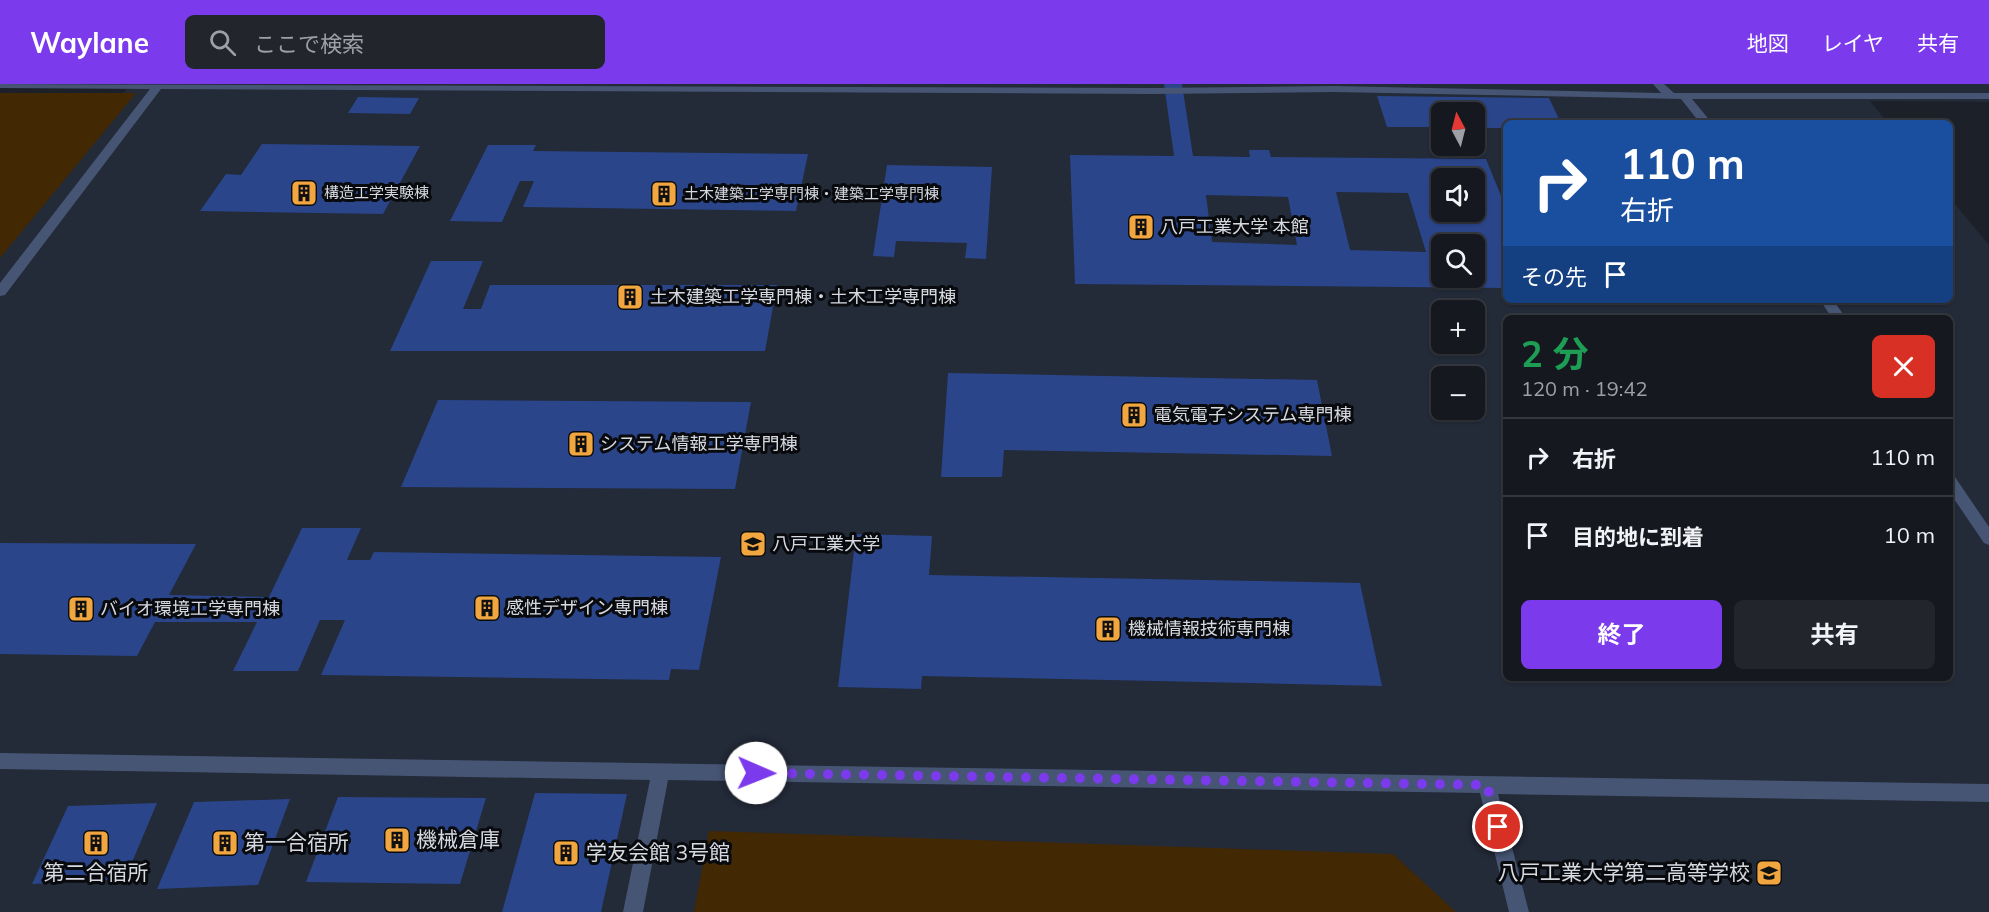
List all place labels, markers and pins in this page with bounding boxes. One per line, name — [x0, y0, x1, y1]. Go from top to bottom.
building icon: 構造工学実験棟 — [289, 178, 319, 208]
building icon: 土木建築工学専門棟・建築工学専門棟 — [649, 179, 679, 209]
place label: 構造工学実験棟 — [324, 183, 429, 202]
place label: 土木建築工学専門棟・建築工学専門棟 — [684, 184, 939, 203]
building icon: 八戸工業大学 本館 — [1126, 212, 1156, 242]
place label: 八戸工業大学 本館 — [1160, 215, 1309, 238]
building icon: 土木建築工学専門棟・土木工学専門棟 — [615, 282, 645, 312]
place label: 土木建築工学専門棟・土木工学専門棟 — [650, 285, 956, 308]
building icon: 電気電子システム専門棟 — [1119, 400, 1149, 430]
place label: 電気電子システム専門棟 — [1154, 403, 1351, 426]
building icon: システム情報工学専門棟 — [566, 429, 596, 459]
place label: システム情報工学専門棟 — [600, 432, 797, 455]
school or university icon: 八戸工業大学 — [738, 529, 768, 559]
place label: 八戸工業大学 — [772, 532, 880, 555]
building icon: 感性デザイン専門棟 — [472, 593, 502, 623]
building icon: バイオ環境工学専門棟 — [66, 594, 96, 624]
place label: 感性デザイン専門棟 — [506, 596, 668, 619]
place label: バイオ環境工学専門棟 — [100, 597, 280, 620]
building icon: 機械情報技術専門棟 — [1093, 614, 1123, 644]
place label: 機械情報技術専門棟 — [1128, 617, 1290, 640]
pin — [1472, 801, 1523, 852]
building icon: 機械倉庫 — [382, 825, 412, 855]
place label: 機械倉庫 — [416, 826, 500, 852]
building icon: 第二合宿所 — [81, 828, 111, 858]
building icon: 第一合宿所 — [210, 828, 240, 858]
place label: 第一合宿所 — [244, 829, 349, 855]
building icon: 学友会館 3号館 — [551, 838, 581, 868]
place label: 学友会館 3号館 — [586, 839, 730, 865]
school or university icon: 八戸工業大学第二高等学校 — [1754, 858, 1784, 888]
place label: 第二合宿所 — [44, 859, 149, 885]
place label: 八戸工業大学第二高等学校 — [1498, 859, 1750, 885]

